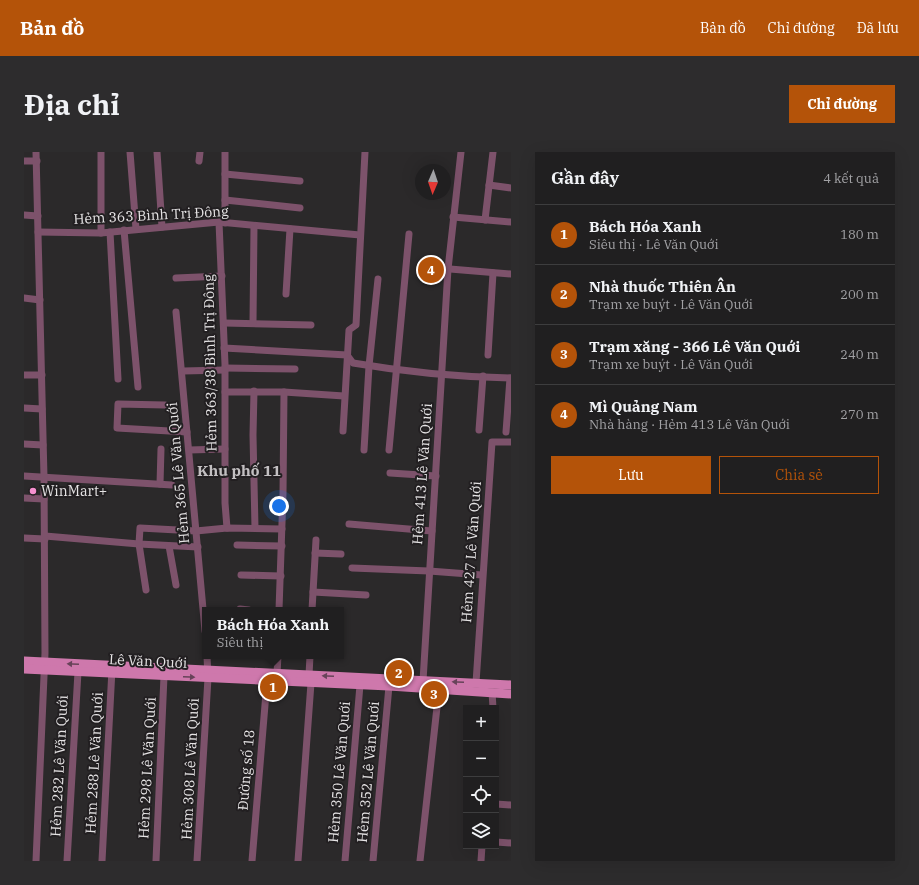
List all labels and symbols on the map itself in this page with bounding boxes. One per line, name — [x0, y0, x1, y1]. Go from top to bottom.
north arrow — [415, 164, 451, 200]
street label: Hẻm 363 Bình Trị Đông — [73, 202, 229, 228]
pin: 4 — [418, 255, 444, 285]
street label: Hẻm 363/38 Bình Trị Đông — [199, 274, 221, 452]
street label: Hẻm 365 Lê Văn Quới — [163, 402, 193, 544]
street label: Hẻm 413 Lê Văn Quới — [408, 403, 436, 545]
district label: Khu phố 11 — [197, 461, 281, 480]
street label: Hẻm 427 Lê Văn Quới — [457, 481, 485, 623]
place label: WinMart+ — [41, 482, 107, 500]
marker: WinMart+ — [28, 486, 38, 496]
your location — [269, 496, 289, 516]
street label: Lê Văn Quới — [108, 650, 188, 672]
pin: 2 — [386, 658, 412, 688]
one-way arrow — [67, 660, 79, 667]
pin: 1 — [260, 672, 286, 702]
one-way arrow — [322, 672, 334, 679]
one-way arrow — [183, 674, 196, 680]
pin: 3 — [421, 679, 447, 709]
one-way arrow — [451, 679, 464, 685]
street label: Hẻm 288 Lê Văn Quới — [81, 692, 107, 834]
street label: Hẻm 282 Lê Văn Quới — [46, 695, 72, 837]
street label: Hẻm 298 Lê Văn Quới — [134, 697, 160, 839]
street label: Hẻm 308 Lê Văn Quới — [177, 698, 203, 840]
street label: Hẻm 350 Lê Văn Quới — [324, 701, 354, 843]
street label: Hẻm 352 Lê Văn Quới — [353, 701, 383, 843]
street label: Đường số 18 — [234, 729, 258, 811]

